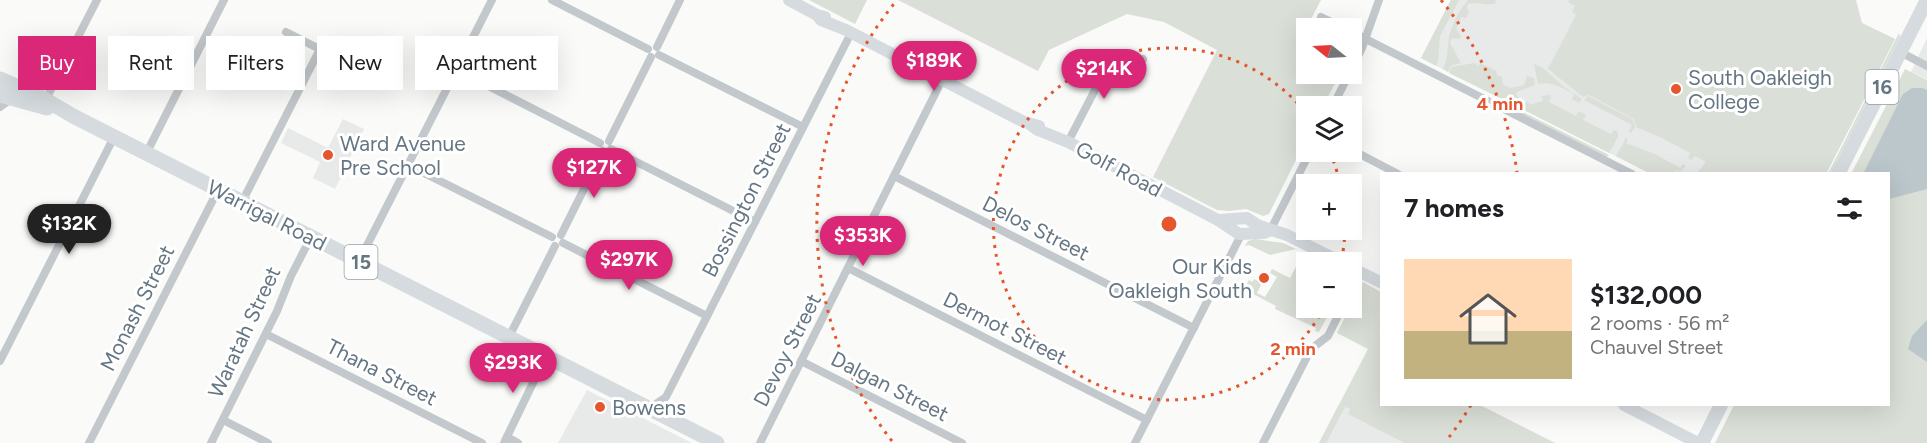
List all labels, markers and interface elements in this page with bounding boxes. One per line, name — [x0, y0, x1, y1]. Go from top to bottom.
north arrow — [1296, 18, 1362, 84]
map controls — [1296, 18, 1362, 318]
chip: Buy — [18, 36, 96, 90]
chip: Rent — [108, 36, 194, 90]
chip: Filters — [206, 36, 305, 90]
chip: New — [317, 36, 403, 90]
chip: Apartment — [415, 36, 558, 90]
pin: $189K — [892, 41, 976, 92]
text: $189K — [906, 48, 962, 72]
pin: $214K — [1062, 49, 1146, 100]
text: $214K — [1075, 56, 1133, 80]
place label: South Oakleigh College — [1688, 65, 1832, 114]
road number: 16 — [1866, 70, 1898, 104]
marker: South Oakleigh College — [1669, 82, 1683, 96]
text: 4 min — [1477, 93, 1523, 115]
button: layers — [1296, 96, 1362, 162]
street label: Bossington Street — [696, 119, 796, 281]
place label: Ward Avenue Pre School — [340, 131, 466, 180]
street label: Golf Road — [1072, 136, 1166, 202]
marker: Ward Avenue Pre School — [321, 148, 335, 162]
pin: $127K — [552, 148, 636, 199]
text: $127K — [566, 155, 622, 179]
street label: Warrigal Road — [203, 174, 331, 256]
button: + — [1296, 174, 1362, 240]
street label: Delos Street — [978, 190, 1094, 266]
text: 7 homes — [1404, 192, 1504, 224]
icon: filters — [1833, 192, 1866, 225]
pin: $132K — [27, 204, 111, 255]
text: $132K — [41, 211, 97, 235]
centre of rings — [1159, 214, 1179, 234]
pin: $353K — [821, 216, 905, 267]
text: $353K — [834, 223, 892, 247]
pin: $297K — [587, 240, 671, 291]
street label: Monash Street — [95, 241, 179, 375]
road number: 15 — [344, 245, 378, 279]
text: $297K — [600, 247, 658, 271]
button: − — [1296, 252, 1362, 318]
place label: Our Kids Oakleigh South — [1108, 254, 1252, 303]
street label: Waratah Street — [203, 262, 285, 402]
marker: Our Kids Oakleigh South — [1257, 271, 1271, 285]
text: $132,000 — [1590, 279, 1702, 311]
icon: home — [1452, 283, 1524, 355]
street label: Dermot Street — [939, 286, 1071, 370]
street label: Devoy Street — [748, 289, 826, 411]
text: 2 rooms · 56 m² — [1590, 311, 1729, 335]
street label: Thana Street — [323, 334, 441, 411]
text: Chauvel Street — [1590, 335, 1723, 359]
text: 2 min — [1270, 338, 1316, 360]
pin: $293K — [471, 343, 555, 394]
street label: Dalgan Street — [827, 346, 953, 426]
text: $293K — [484, 350, 542, 374]
place label: Bowens — [612, 395, 686, 420]
marker: Bowens — [593, 400, 607, 414]

